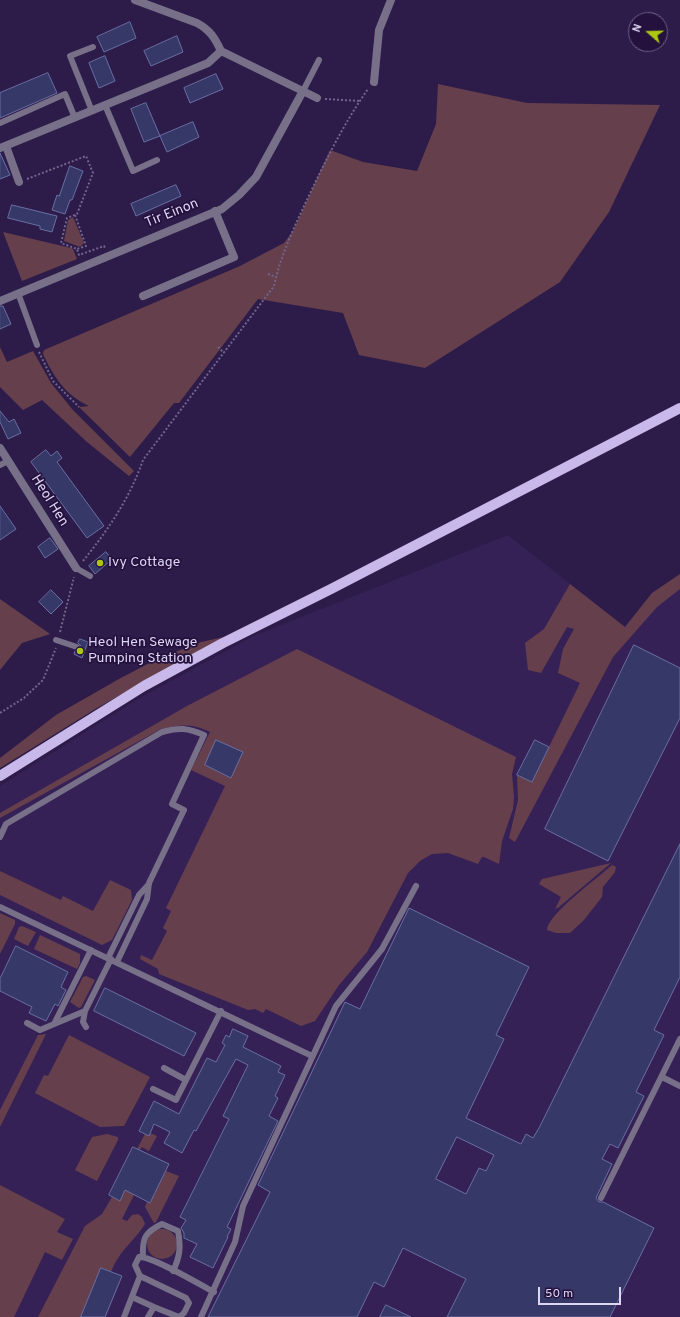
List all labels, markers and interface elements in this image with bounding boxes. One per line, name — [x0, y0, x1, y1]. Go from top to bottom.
north arrow — [628, 12, 668, 52]
text: N — [630, 22, 646, 34]
street label: Tir Einon — [143, 196, 201, 232]
street label: Heol Hen — [27, 472, 71, 530]
place label: Ivy Cottage — [108, 555, 180, 571]
marker: Ivy Cottage — [95, 558, 105, 568]
place label: Heol Hen Sewage Pumping Station — [88, 635, 197, 668]
marker: Heol Hen Sewage Pumping Station — [75, 646, 85, 656]
scale bar — [540, 1279, 623, 1305]
text: 50 m — [545, 1286, 573, 1302]

